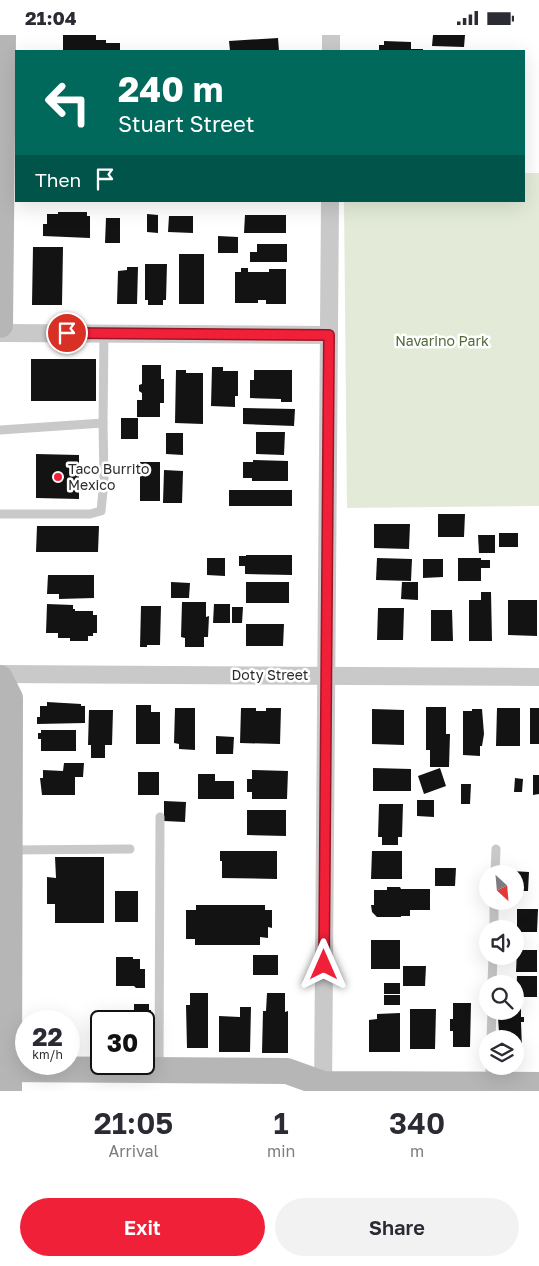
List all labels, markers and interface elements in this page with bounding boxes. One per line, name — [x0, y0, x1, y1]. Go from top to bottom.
text: 21:04 — [25, 6, 77, 29]
text: 240 m — [118, 68, 223, 110]
icon: left — [35, 70, 100, 135]
text: Stuart Street — [118, 110, 255, 137]
icon: arrive — [91, 165, 119, 193]
text: Then — [35, 168, 81, 191]
pin — [46, 312, 88, 354]
icon: arrive — [53, 319, 81, 347]
park label: Navarino Park — [395, 332, 489, 349]
place label: Taco Burrito Mexico — [68, 460, 149, 493]
marker: Taco Burrito Mexico — [52, 471, 64, 483]
street label: Doty Street — [232, 666, 308, 683]
north arrow — [479, 865, 524, 910]
map controls — [479, 865, 524, 1075]
button: sound — [479, 920, 524, 965]
position arrow — [297, 938, 349, 990]
button: search — [479, 975, 524, 1020]
speed limit sign: 30 — [90, 1010, 155, 1075]
text: 22 — [32, 1021, 63, 1052]
button: layers — [479, 1030, 524, 1075]
text: km/h — [32, 1047, 63, 1062]
text: 21:05 — [94, 1105, 173, 1141]
text: 1 — [274, 1105, 289, 1141]
text: 340 — [389, 1105, 445, 1141]
text: Arrival — [108, 1141, 159, 1161]
text: min — [267, 1141, 295, 1161]
text: m — [410, 1141, 424, 1161]
button: Exit — [20, 1198, 265, 1256]
button: Share — [275, 1198, 519, 1256]

